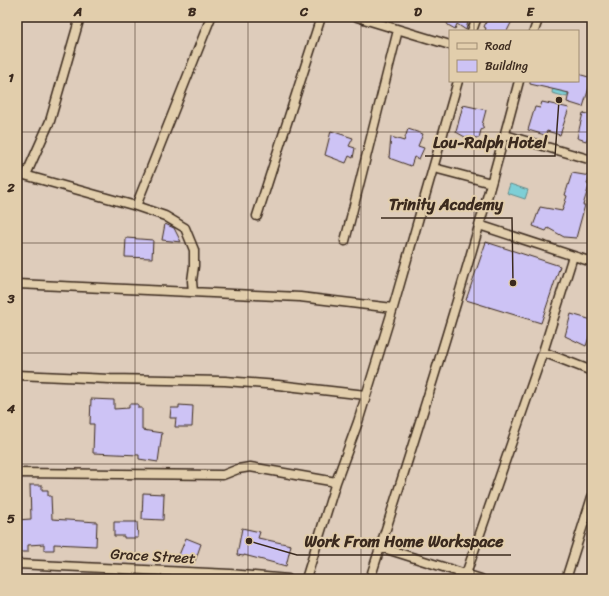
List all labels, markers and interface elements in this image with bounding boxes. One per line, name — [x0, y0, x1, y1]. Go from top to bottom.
text: A — [73, 0, 82, 23]
text: B — [188, 0, 197, 23]
text: C — [299, 0, 309, 23]
text: D — [414, 0, 422, 23]
text: E — [526, 0, 535, 23]
legend — [449, 30, 579, 82]
text: Road — [485, 35, 512, 57]
text: Building — [485, 55, 528, 77]
text: 1 — [8, 66, 14, 89]
callout: Lou-Ralph Hotel — [425, 128, 555, 156]
text: Lou-Ralph Hotel — [433, 128, 548, 157]
text: 2 — [6, 176, 15, 199]
callout: Trinity Academy — [381, 190, 512, 218]
text: Trinity Academy — [389, 190, 504, 219]
text: 3 — [6, 287, 15, 310]
text: 4 — [6, 397, 16, 420]
text: 5 — [7, 507, 15, 530]
callout: Work From Home Workspace — [297, 527, 511, 555]
text: Work From Home Workspace — [304, 527, 504, 556]
street label: Grace Street — [110, 541, 197, 571]

